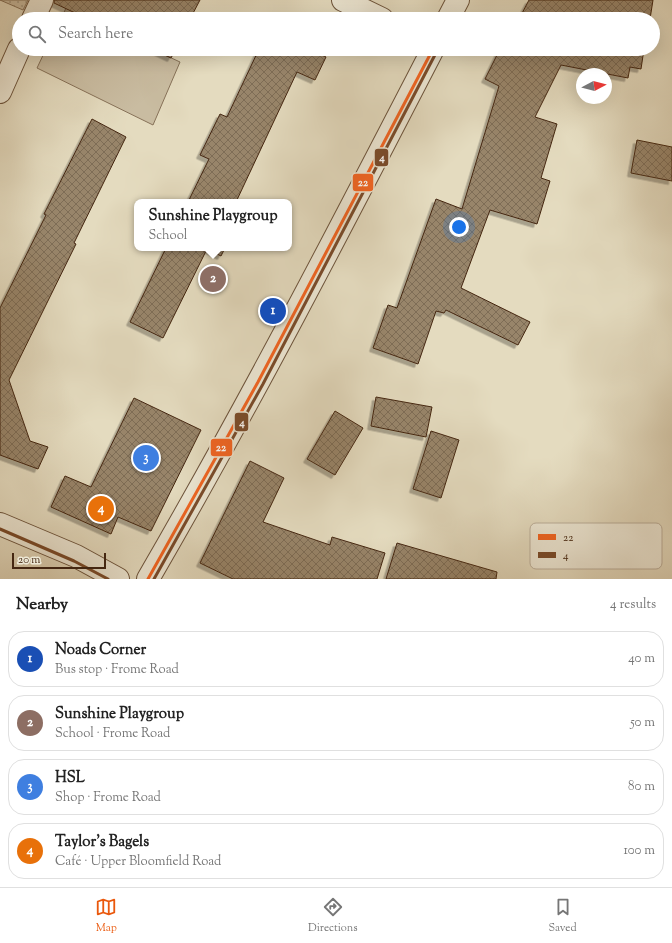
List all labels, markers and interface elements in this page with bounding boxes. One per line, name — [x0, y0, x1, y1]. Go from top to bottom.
search box — [12, 12, 660, 56]
icon: search — [26, 23, 48, 45]
text: Search here — [58, 24, 133, 45]
north arrow — [576, 68, 612, 104]
line badge: 4 — [374, 148, 389, 167]
text: 4 — [378, 150, 385, 166]
line badge: 22 — [352, 173, 374, 192]
text: 22 — [358, 175, 369, 191]
popup — [134, 199, 292, 251]
text: Sunshine Playgroup — [149, 206, 277, 227]
your location — [449, 217, 469, 237]
text: School — [149, 227, 187, 245]
pin: 2 — [200, 264, 226, 294]
pin: 1 — [260, 296, 286, 326]
line badge: 4 — [234, 412, 249, 432]
text: 4 — [238, 415, 245, 431]
line badge: 22 — [210, 438, 233, 457]
text: 22 — [216, 440, 227, 456]
pin: 3 — [133, 443, 159, 473]
pin: 4 — [88, 494, 114, 524]
legend — [530, 523, 662, 569]
text: 22 — [563, 530, 573, 546]
text: 4 — [563, 548, 569, 564]
scale bar — [12, 551, 106, 570]
text: 20 m — [18, 552, 40, 568]
text: Nearby — [16, 593, 68, 617]
text: 4 results — [610, 596, 656, 614]
text: Noads Corner — [55, 640, 146, 661]
text: 1 — [28, 650, 32, 668]
text: 40 m — [628, 650, 655, 668]
text: Bus stop · Frome Road — [55, 661, 179, 679]
text: Sunshine Playgroup — [55, 704, 184, 725]
text: 2 — [27, 714, 33, 732]
text: 50 m — [630, 714, 655, 732]
text: School · Frome Road — [55, 725, 170, 743]
text: HSL — [55, 768, 85, 789]
text: 3 — [27, 778, 33, 796]
text: 80 m — [628, 778, 655, 796]
text: Shop · Frome Road — [55, 789, 161, 807]
text: Taylor’s Bagels — [55, 832, 149, 853]
text: 4 — [27, 842, 33, 860]
text: 100 m — [623, 842, 655, 860]
text: Café · Upper Bloomfield Road — [55, 853, 221, 871]
tab: Map — [95, 896, 117, 936]
tab: Directions — [308, 896, 358, 936]
tab: Saved — [548, 896, 577, 936]

